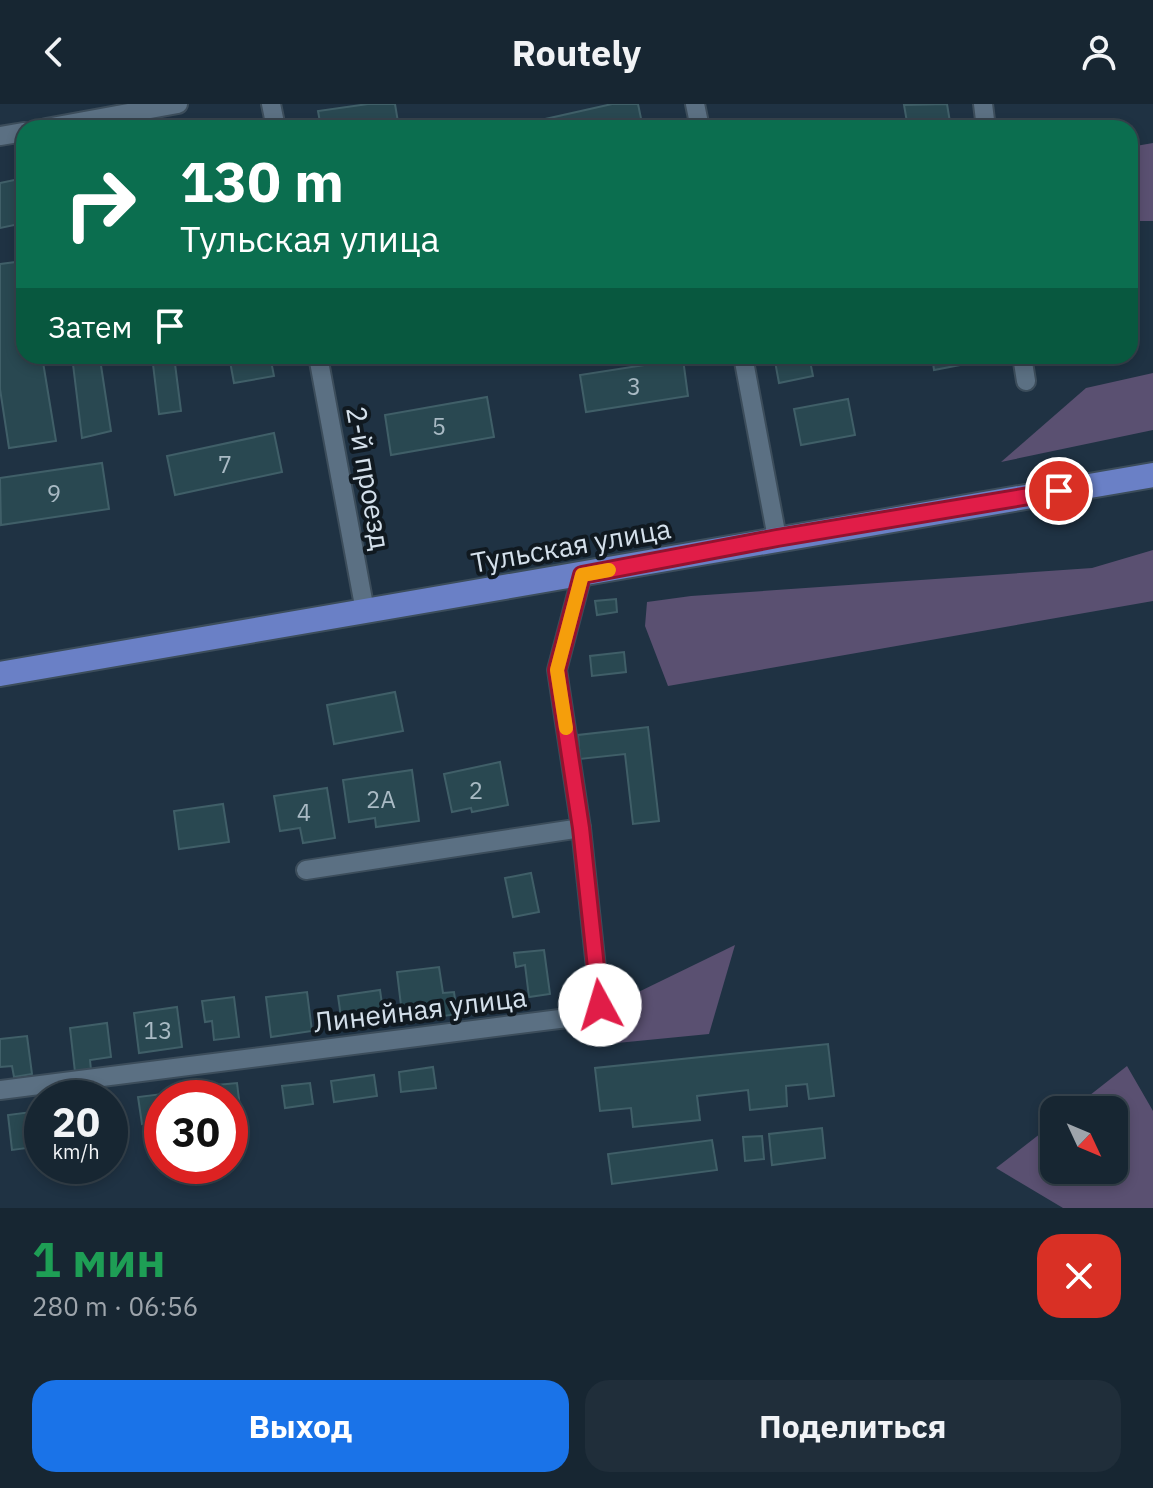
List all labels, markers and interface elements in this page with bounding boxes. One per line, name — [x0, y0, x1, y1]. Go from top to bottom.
text: Routely — [512, 29, 641, 76]
icon: back — [32, 30, 76, 74]
icon: person — [1077, 30, 1121, 74]
text: 130 m — [180, 145, 344, 217]
icon: right — [48, 152, 152, 256]
text: Тульская улица — [180, 215, 440, 262]
icon: arrive — [148, 304, 192, 348]
text: Затем — [48, 307, 132, 346]
house number: 3 — [627, 370, 641, 402]
street label: 2-й проезд — [338, 403, 400, 553]
house number: 5 — [432, 410, 446, 442]
house number: 7 — [218, 448, 232, 480]
pin — [1025, 457, 1093, 525]
icon: arrive — [1037, 469, 1081, 513]
house number: 9 — [47, 477, 61, 509]
street label: Тульская улица — [468, 509, 674, 581]
house number: 2 — [469, 774, 483, 806]
house number: 2А — [366, 783, 396, 815]
house number: 4 — [297, 796, 311, 828]
position arrow — [558, 963, 642, 1047]
street label: Линейная улица — [311, 978, 529, 1040]
house number: 13 — [144, 1014, 172, 1046]
speed limit sign: 30 — [144, 1080, 248, 1184]
text: 20 — [52, 1096, 100, 1148]
north arrow — [1040, 1096, 1128, 1184]
map controls — [1040, 1096, 1128, 1184]
text: km/h — [52, 1138, 100, 1165]
text: 1 мин — [32, 1228, 166, 1290]
button: close — [1037, 1234, 1121, 1318]
text: 280 m · 06:56 — [32, 1289, 198, 1323]
button: Выход — [32, 1380, 569, 1472]
button: Поделиться — [585, 1380, 1121, 1472]

